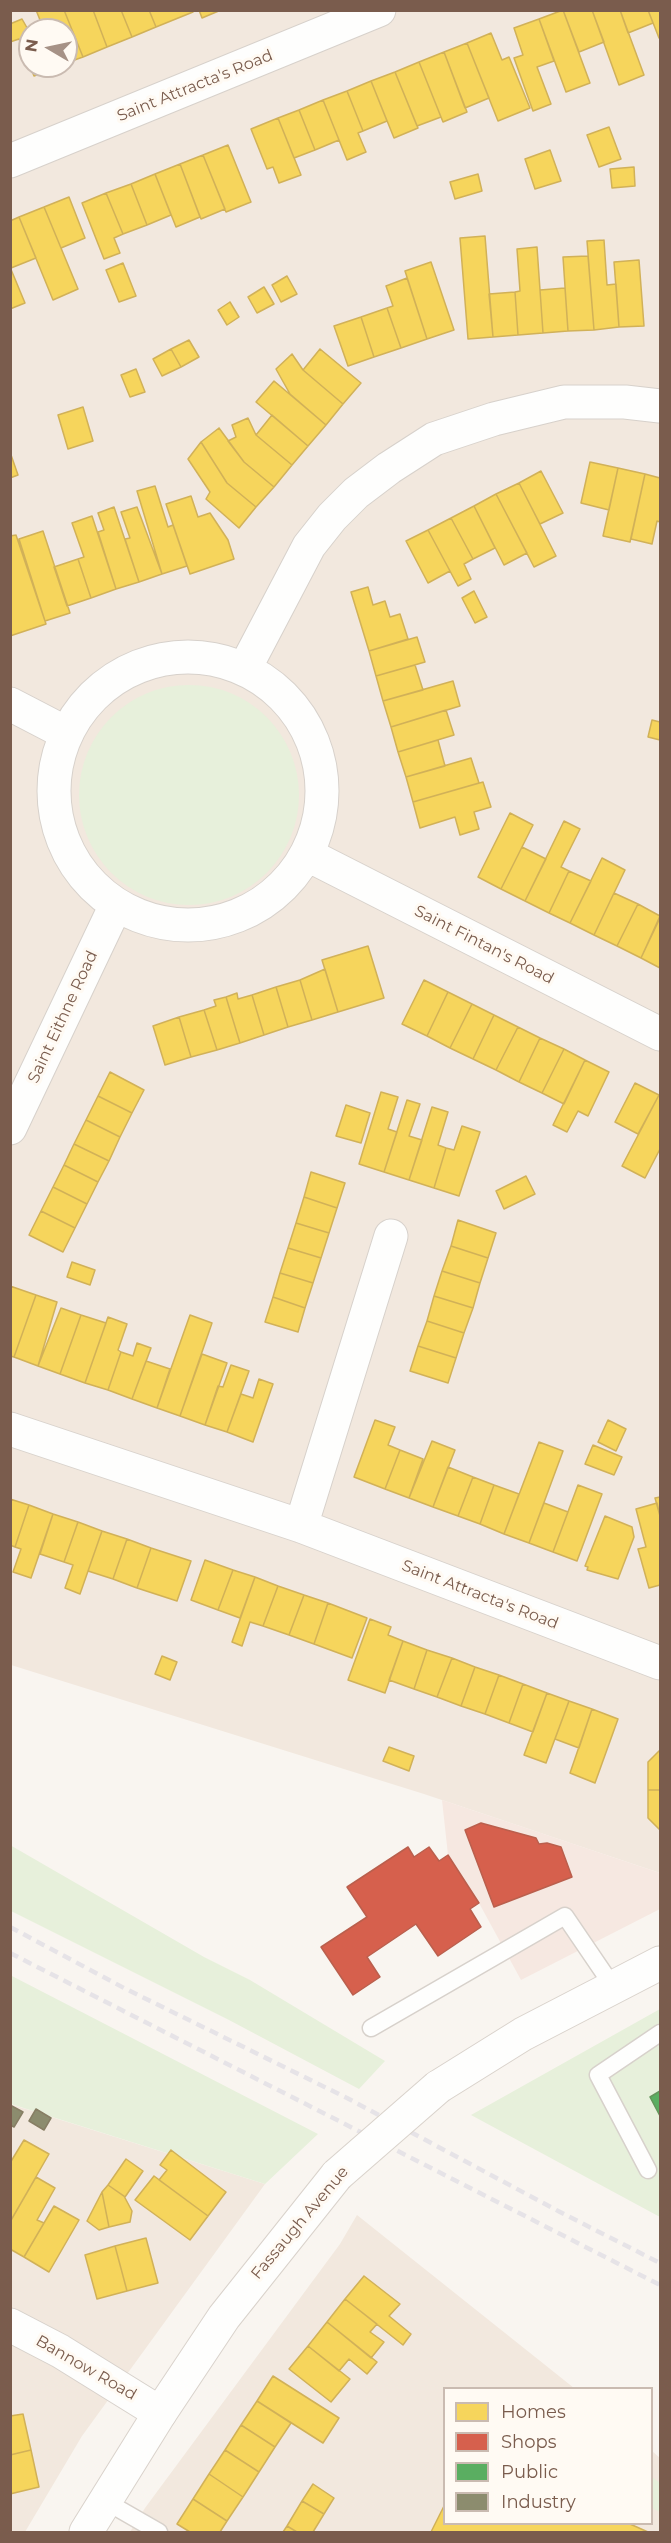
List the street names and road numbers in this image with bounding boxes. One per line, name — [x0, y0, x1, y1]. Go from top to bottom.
street label: Saint Attracta's Road — [114, 46, 276, 126]
street label: Saint Fintan's Road — [411, 902, 557, 988]
street label: Saint Eithne Road — [24, 948, 102, 1086]
street label: Saint Attracta's Road — [399, 1556, 561, 1634]
street label: Fassaugh Avenue — [247, 2163, 353, 2283]
street label: Bannow Road — [32, 2331, 140, 2405]

